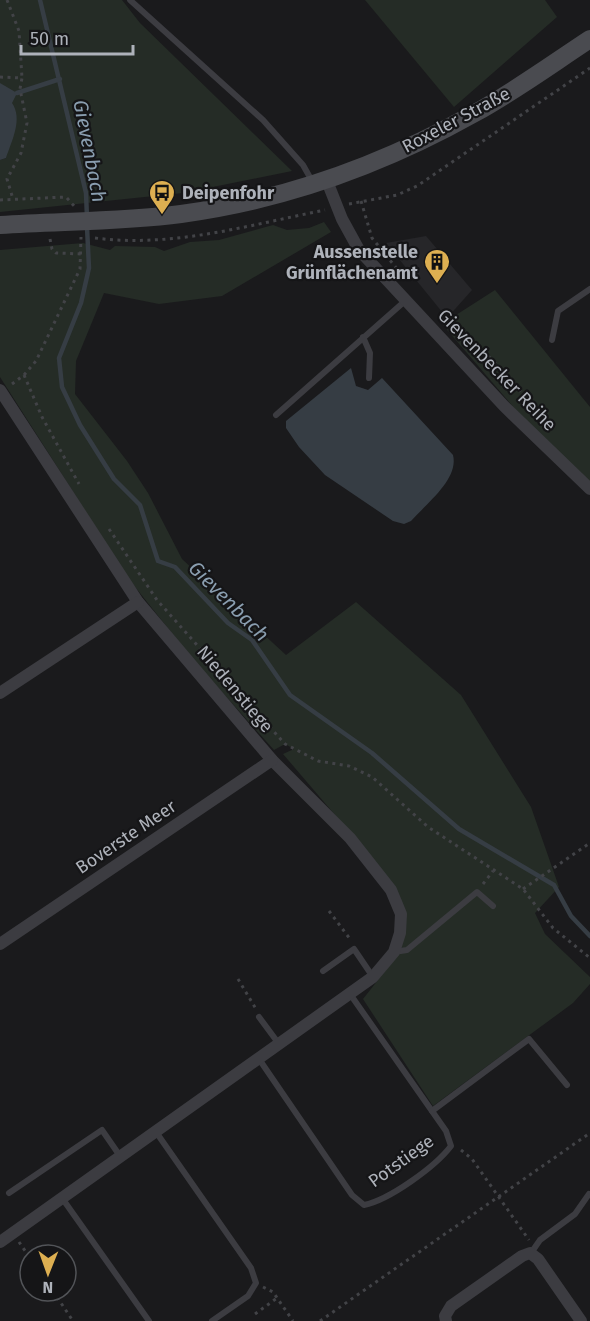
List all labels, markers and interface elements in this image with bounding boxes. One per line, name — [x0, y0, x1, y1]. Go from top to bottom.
scale bar — [21, 18, 134, 56]
text: 50 m — [30, 28, 69, 50]
street label: Roxeler Straße — [398, 82, 514, 158]
water label: Gievenbach — [68, 98, 112, 204]
bus stop icon: Deipenfohr — [147, 178, 177, 216]
place label: Deipenfohr — [182, 182, 275, 204]
place label: Aussenstelle Grünflächenamt — [286, 241, 419, 284]
building icon: Aussenstelle Grünflächenamt — [422, 247, 452, 285]
street label: Gievenbecker Reihe — [433, 304, 561, 436]
water label: Gievenbach — [184, 556, 274, 646]
street label: Niedenstiege — [192, 641, 278, 737]
street label: Boverste Meer — [72, 795, 180, 879]
street label: Potstiege — [364, 1130, 438, 1192]
north arrow — [18, 1243, 78, 1303]
text: N — [42, 1278, 53, 1297]

